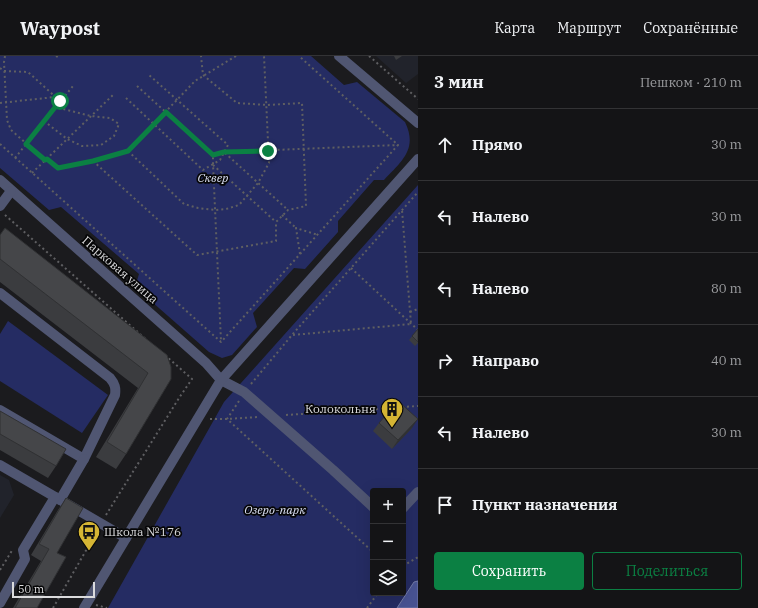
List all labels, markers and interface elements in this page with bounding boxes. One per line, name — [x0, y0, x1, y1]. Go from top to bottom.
text: Waypost — [20, 16, 100, 40]
text: Карта — [494, 19, 535, 37]
text: Маршрут — [557, 19, 621, 37]
text: Сохранённые — [643, 19, 738, 37]
text: 3 мин — [434, 71, 484, 93]
text: Пешком · 210 m — [640, 74, 742, 91]
route start — [51, 92, 69, 110]
icon: ahead — [434, 134, 456, 156]
text: Прямо — [472, 135, 523, 154]
text: 30 m — [711, 136, 742, 153]
route end — [259, 142, 277, 160]
park label: Сквер — [198, 170, 228, 185]
icon: left — [434, 206, 456, 228]
text: Налево — [472, 207, 529, 226]
text: 30 m — [711, 208, 742, 225]
street label: Парковая улица — [79, 233, 162, 307]
icon: left — [434, 278, 456, 300]
text: Налево — [472, 279, 529, 298]
text: 80 m — [711, 280, 742, 297]
icon: right — [434, 350, 456, 372]
text: Направо — [472, 351, 539, 370]
text: 40 m — [711, 352, 742, 369]
building icon: Колокольня — [379, 396, 405, 429]
place label: Колокольня — [305, 401, 376, 416]
icon: left — [434, 422, 456, 444]
text: Налево — [472, 423, 529, 442]
text: 30 m — [711, 424, 742, 441]
map controls — [370, 488, 406, 596]
button: + — [370, 488, 406, 524]
icon: arrive — [434, 494, 456, 516]
text: Пункт назначения — [472, 495, 618, 514]
park label: Озеро-парк — [244, 502, 306, 517]
bus stop icon: Школа №176 — [76, 519, 102, 552]
place label: Школа №176 — [104, 524, 181, 539]
button: − — [370, 524, 406, 560]
button: Сохранить — [434, 552, 584, 590]
button: Поделиться — [592, 552, 742, 590]
button: layers — [370, 560, 406, 596]
scale bar — [12, 580, 95, 599]
text: 50 m — [18, 582, 44, 596]

